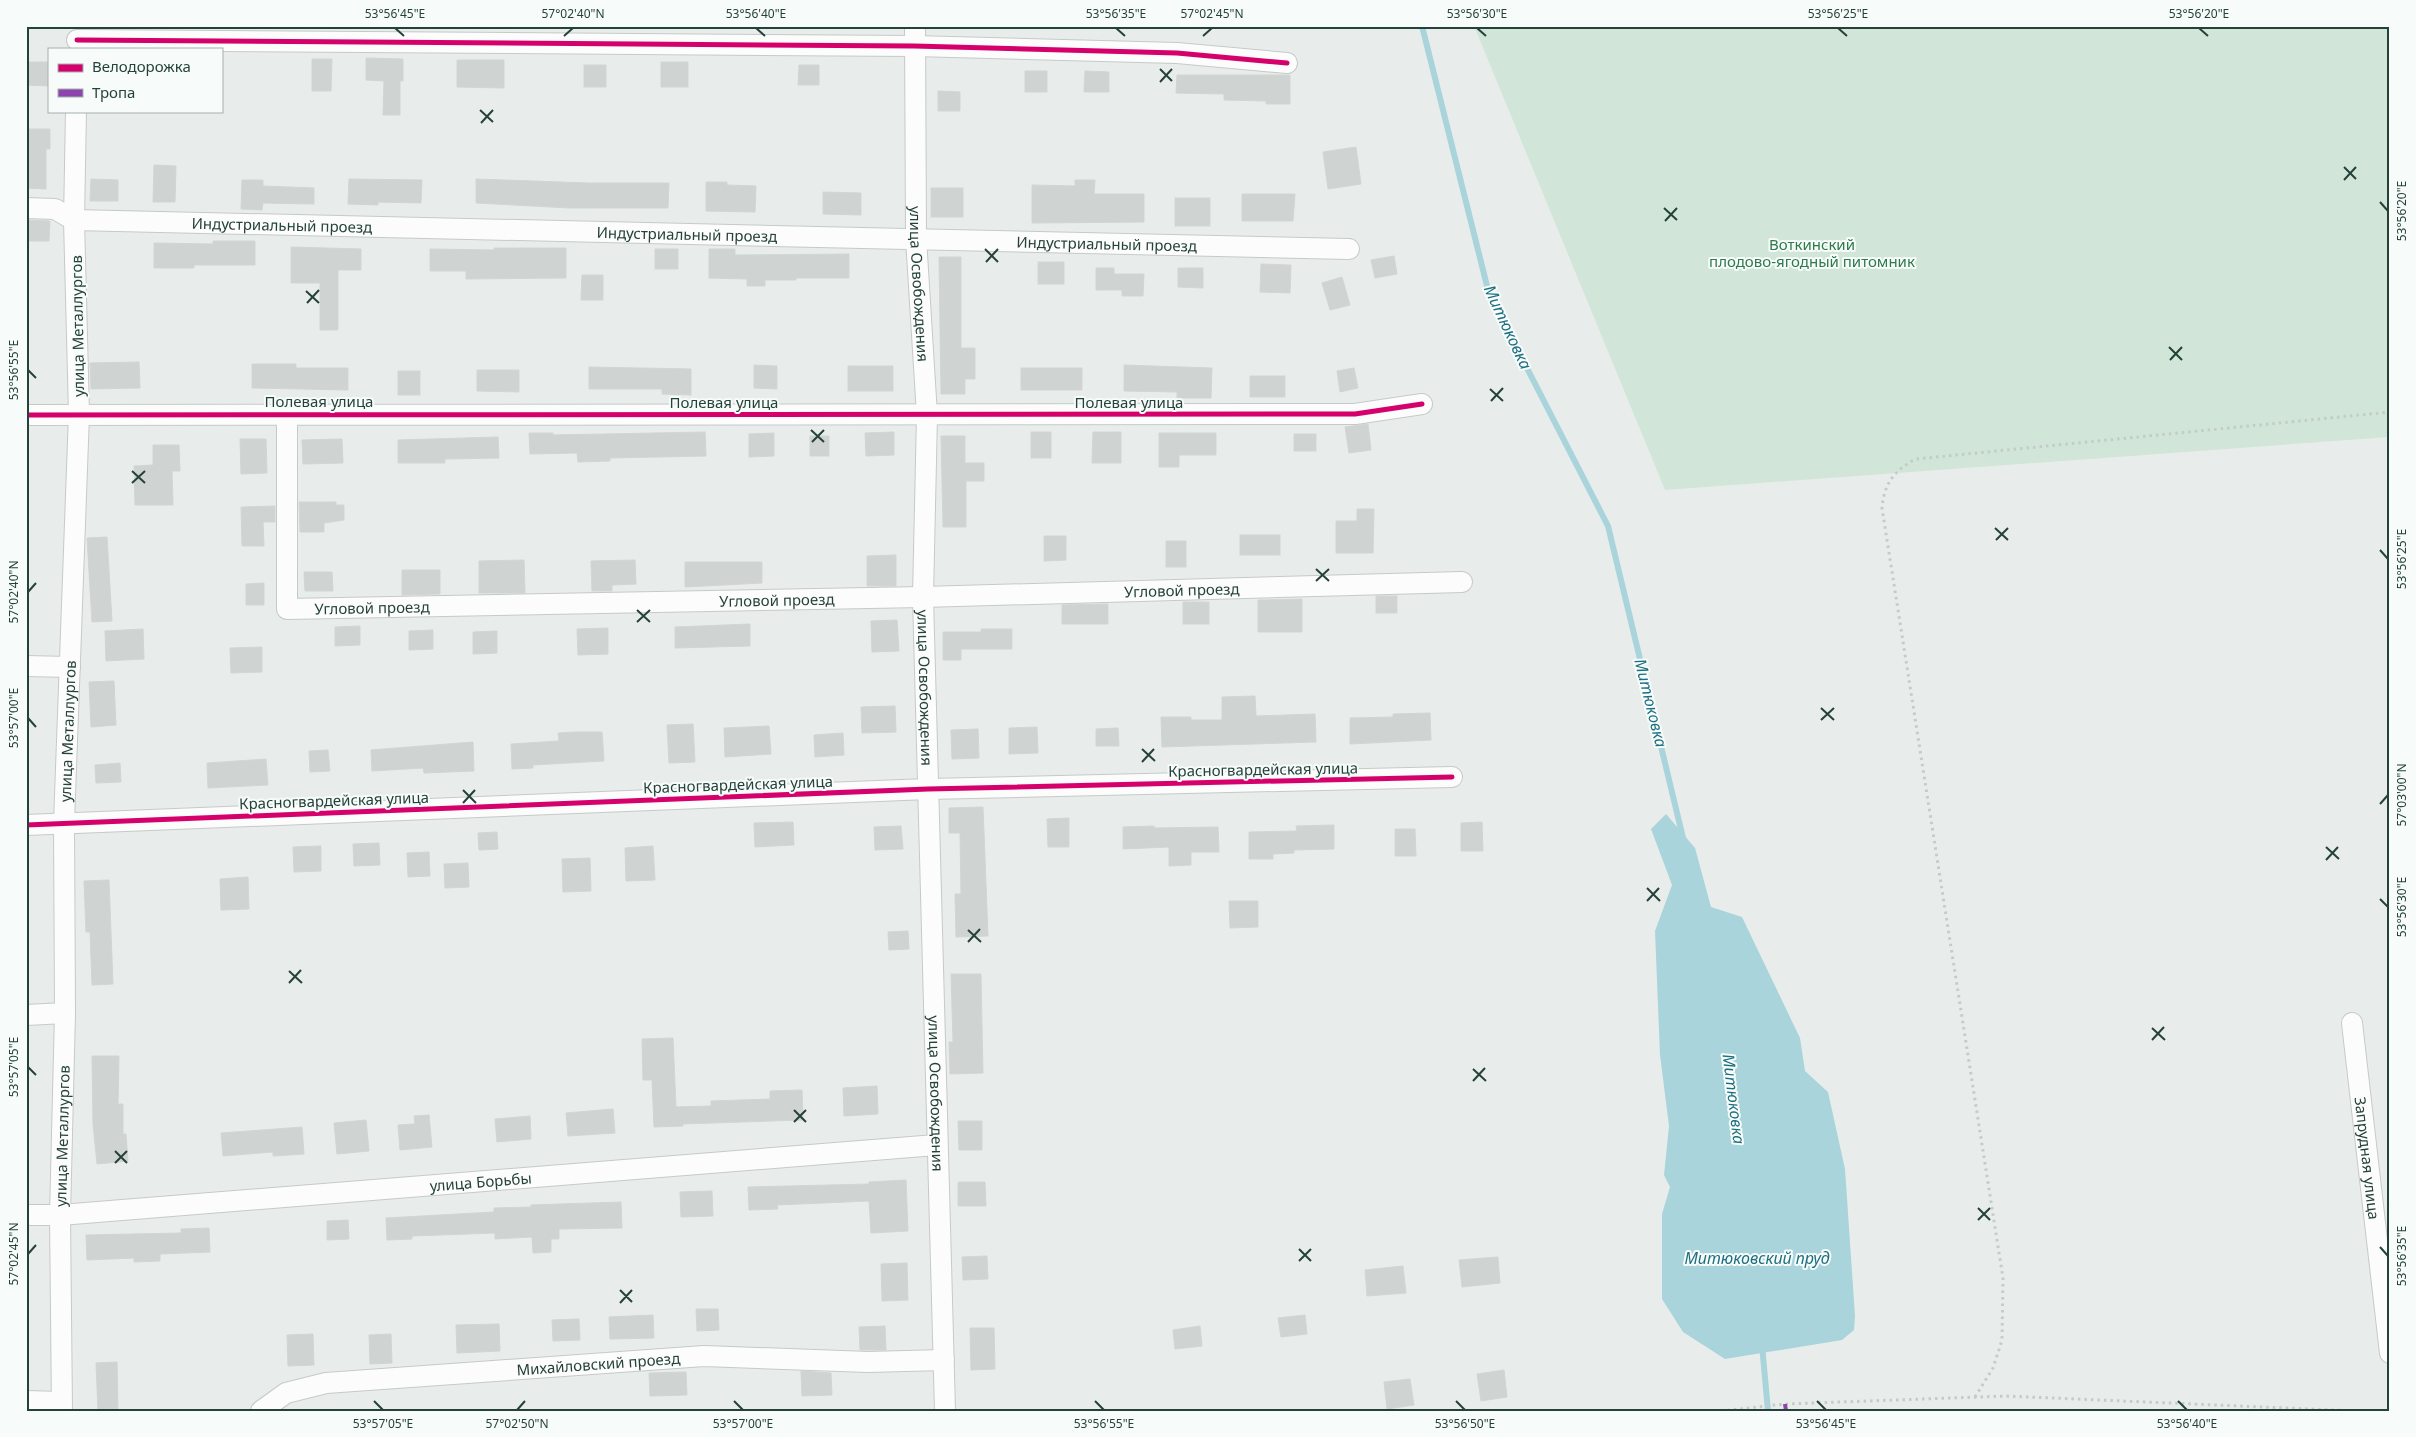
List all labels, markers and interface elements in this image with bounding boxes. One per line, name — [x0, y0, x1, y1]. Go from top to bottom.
text: 53°56'45"E — [365, 5, 425, 22]
text: 57°02'40"N — [541, 5, 605, 22]
text: 53°56'40"E — [726, 5, 786, 22]
text: 53°56'35"E — [1086, 5, 1146, 22]
text: 57°02'45"N — [1180, 5, 1244, 22]
text: 53°56'30"E — [1447, 5, 1507, 22]
text: 53°56'25"E — [1808, 5, 1868, 22]
text: 53°56'20"E — [2169, 5, 2229, 22]
legend — [48, 48, 222, 112]
text: Велодорожка — [92, 56, 191, 76]
text: Тропа — [92, 82, 135, 102]
text: 53°56'20"E — [2393, 181, 2410, 241]
street label: улица Освобождения — [906, 206, 934, 363]
street label: Индустриальный проезд — [191, 213, 373, 237]
street label: Индустриальный проезд — [596, 222, 777, 246]
street label: Индустриальный проезд — [1016, 231, 1197, 256]
park label: Воткинский плодово-ягодный питомник — [1709, 234, 1915, 271]
street label: улица Металлургов — [66, 255, 88, 397]
water label: Митюковка — [1479, 281, 1537, 373]
text: 53°56'55"E — [5, 340, 22, 400]
street label: Полевая улица — [265, 391, 373, 411]
street label: Полевая улица — [670, 392, 778, 412]
street label: Полевая улица — [1075, 392, 1183, 412]
text: 53°56'25"E — [2393, 529, 2410, 589]
text: 57°02'40"N — [5, 560, 22, 624]
street label: Угловой проезд — [1124, 578, 1240, 601]
street label: Угловой проезд — [719, 589, 835, 611]
street label: Угловой проезд — [314, 596, 430, 618]
street label: улица Освобождения — [913, 609, 938, 766]
water label: Митюковка — [1629, 656, 1673, 750]
street label: улица Металлургов — [55, 660, 80, 802]
text: 53°57'00"E — [5, 688, 22, 748]
street label: Красногвардейская улица — [1168, 757, 1358, 781]
text: 57°03'00"N — [2393, 763, 2410, 827]
street label: Красногвардейская улица — [643, 771, 833, 797]
street label: Красногвардейская улица — [239, 787, 429, 813]
text: 53°56'30"E — [2393, 877, 2410, 937]
street label: улица Освобождения — [924, 1015, 949, 1172]
text: 53°57'05"E — [5, 1037, 22, 1097]
water label: Митюковка — [1718, 1053, 1750, 1145]
street label: улица Металлургов — [50, 1065, 74, 1207]
street label: Запрудная улица — [2351, 1096, 2385, 1221]
street label: улица Борьбы — [429, 1167, 532, 1195]
text: 57°02'45"N — [5, 1222, 22, 1286]
text: 53°56'35"E — [2393, 1226, 2410, 1286]
water label: Митюковский пруд — [1684, 1247, 1830, 1269]
street label: Михайловский проезд — [516, 1348, 681, 1379]
text: 53°57'05"E — [353, 1415, 413, 1432]
text: 57°02'50"N — [485, 1415, 549, 1432]
text: 53°57'00"E — [713, 1415, 773, 1432]
text: 53°56'55"E — [1074, 1415, 1134, 1432]
text: 53°56'50"E — [1435, 1415, 1495, 1432]
text: 53°56'45"E — [1796, 1415, 1856, 1432]
text: 53°56'40"E — [2157, 1415, 2217, 1432]

